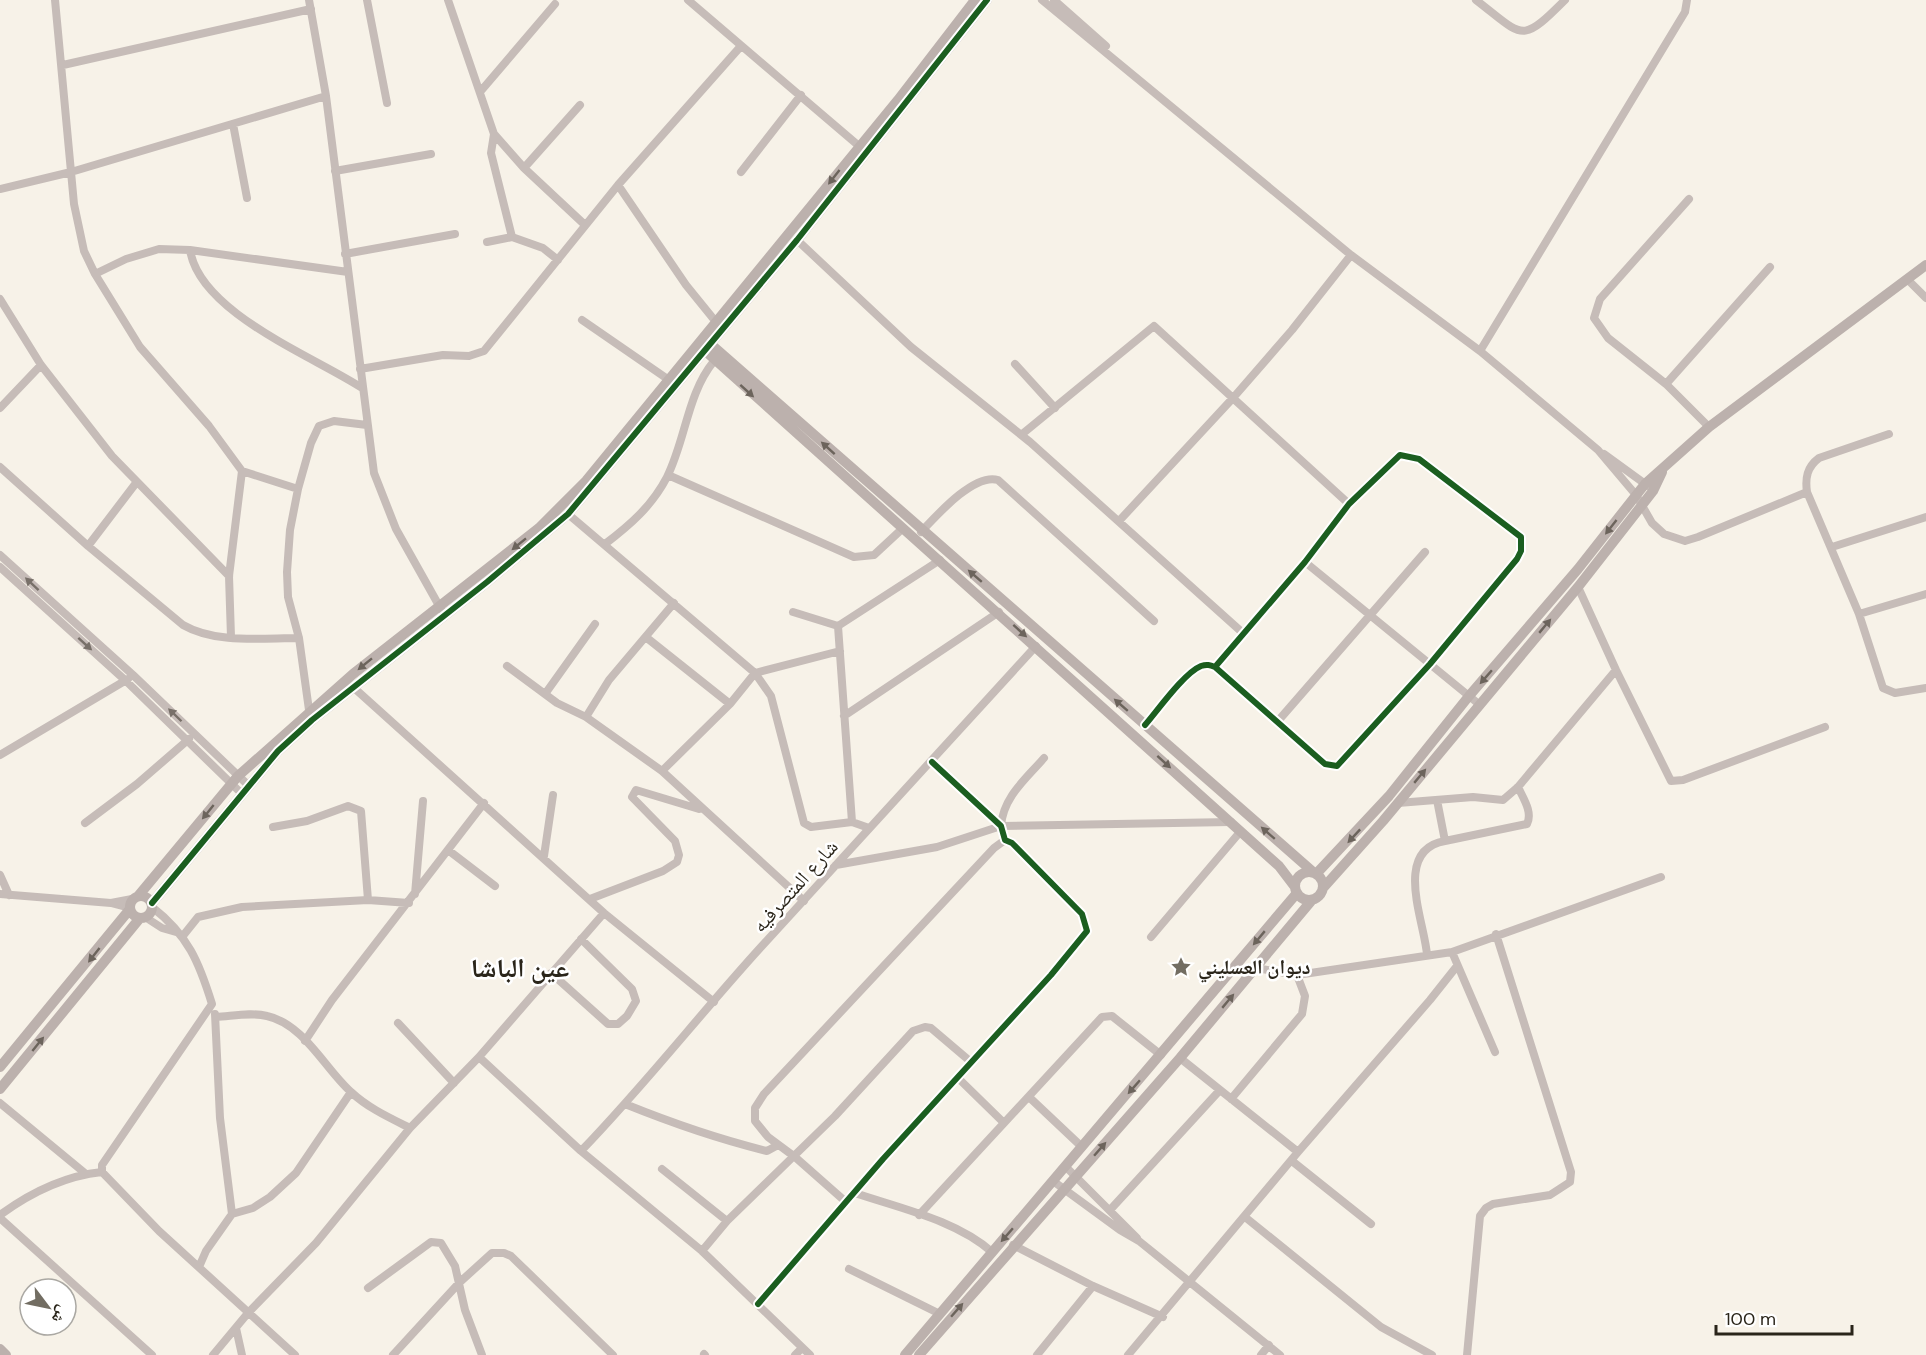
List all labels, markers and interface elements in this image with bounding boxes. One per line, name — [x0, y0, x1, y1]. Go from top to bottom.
one-way arrow — [829, 170, 841, 185]
one-way arrow — [740, 384, 755, 398]
one-way arrow — [820, 441, 835, 455]
one-way arrow — [1605, 520, 1617, 535]
one-way arrow — [511, 537, 527, 550]
one-way arrow — [968, 570, 983, 583]
one-way arrow — [24, 577, 39, 591]
one-way arrow — [1538, 619, 1551, 634]
one-way arrow — [1012, 624, 1027, 637]
one-way arrow — [77, 637, 92, 650]
one-way arrow — [358, 657, 373, 670]
one-way arrow — [1479, 669, 1492, 685]
one-way arrow — [1114, 698, 1129, 712]
one-way arrow — [169, 709, 183, 723]
one-way arrow — [1156, 755, 1171, 768]
one-way arrow — [1414, 768, 1427, 784]
one-way arrow — [202, 804, 215, 820]
one-way arrow — [1261, 827, 1276, 840]
one-way arrow — [1347, 828, 1361, 843]
street label: شارع المتصرفيه — [746, 834, 844, 938]
one-way arrow — [1253, 930, 1266, 945]
one-way arrow — [87, 947, 100, 963]
district label: عين الباشا — [471, 951, 569, 985]
place label: ديوان العسليني — [1198, 954, 1310, 983]
place icon: ديوان العسليني — [1169, 955, 1193, 979]
one-way arrow — [1221, 994, 1234, 1009]
one-way arrow — [31, 1036, 44, 1052]
one-way arrow — [1128, 1079, 1141, 1094]
one-way arrow — [1093, 1141, 1107, 1156]
one-way arrow — [1000, 1227, 1013, 1243]
north arrow — [18, 1277, 78, 1337]
scale bar — [1716, 1298, 1852, 1336]
text: ش — [47, 1302, 74, 1327]
one-way arrow — [951, 1302, 964, 1318]
text: 100 m — [1725, 1307, 1776, 1331]

